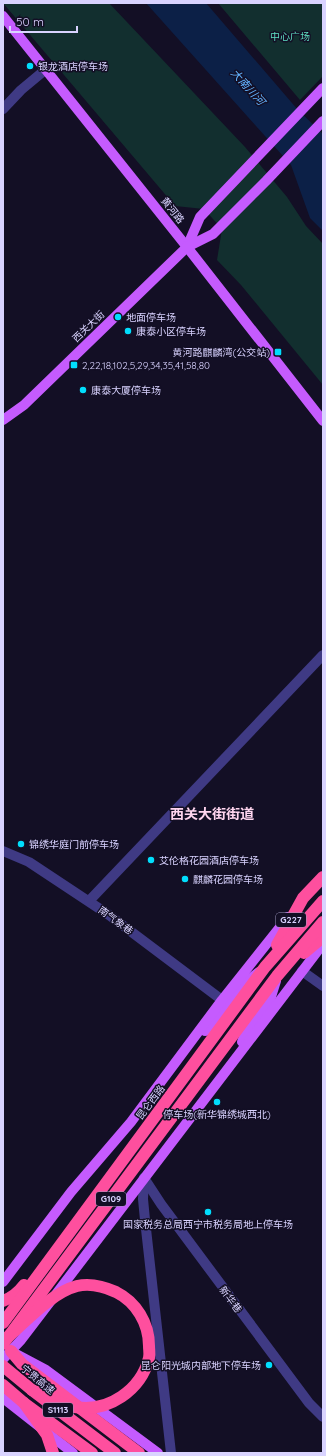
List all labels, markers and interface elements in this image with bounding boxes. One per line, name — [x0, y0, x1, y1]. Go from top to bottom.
scale bar — [10, 8, 77, 34]
text: 50 m — [16, 14, 44, 29]
park label: 中心广场 — [270, 30, 310, 43]
place label: 银龙酒店停车场 — [38, 60, 108, 73]
marker: 银龙酒店停车场 — [25, 61, 35, 71]
water label: 大南川河 — [228, 66, 269, 110]
street label: 黄河路 — [158, 195, 187, 226]
street label: 西关大街 — [69, 308, 107, 345]
place label: 地面停车场 — [126, 311, 176, 324]
marker: 地面停车场 — [113, 312, 123, 322]
place label: 康泰小区停车场 — [136, 325, 206, 338]
marker: 康泰小区停车场 — [123, 326, 133, 336]
place label: 黄河路麒麟湾(公交站) — [173, 346, 270, 359]
marker: 黄河路麒麟湾(公交站) — [273, 347, 283, 357]
place label: 2,22,18,102,5,29,34,35,41,58,80 — [82, 359, 210, 372]
marker: 2,22,18,102,5,29,34,35,41,58,80 — [69, 360, 79, 370]
place label: 康泰大厦停车场 — [91, 384, 161, 397]
marker: 康泰大厦停车场 — [78, 385, 88, 395]
district label: 西关大街街道 — [170, 805, 254, 823]
place label: 锦绣华庭门前停车场 — [29, 838, 119, 851]
marker: 锦绣华庭门前停车场 — [16, 839, 26, 849]
place label: 艾伦格花园酒店停车场 — [159, 854, 259, 867]
marker: 艾伦格花园酒店停车场 — [146, 855, 156, 865]
place label: 麒麟花园停车场 — [193, 873, 263, 886]
marker: 麒麟花园停车场 — [180, 874, 190, 884]
street label: 南气象巷 — [96, 903, 136, 937]
road number: G227 — [276, 913, 306, 927]
street label: 昆仑西路 — [133, 1082, 168, 1122]
marker: 停车场(新华锦绣城西北) — [212, 1097, 222, 1107]
place label: 停车场(新华锦绣城西北) — [163, 1108, 271, 1121]
road number: G109 — [96, 1192, 126, 1206]
marker: 国家税务总局西宁市税务局地上停车场 — [203, 1207, 213, 1217]
place label: 国家税务总局西宁市税务局地上停车场 — [123, 1218, 293, 1231]
street label: 新华巷 — [216, 1283, 245, 1315]
place label: 昆仑阳光城内部地下停车场 — [141, 1359, 261, 1372]
marker: 昆仑阳光城内部地下停车场 — [264, 1360, 274, 1370]
street label: 宁贵高速 — [18, 1362, 57, 1397]
road number: S1113 — [43, 1403, 73, 1417]

